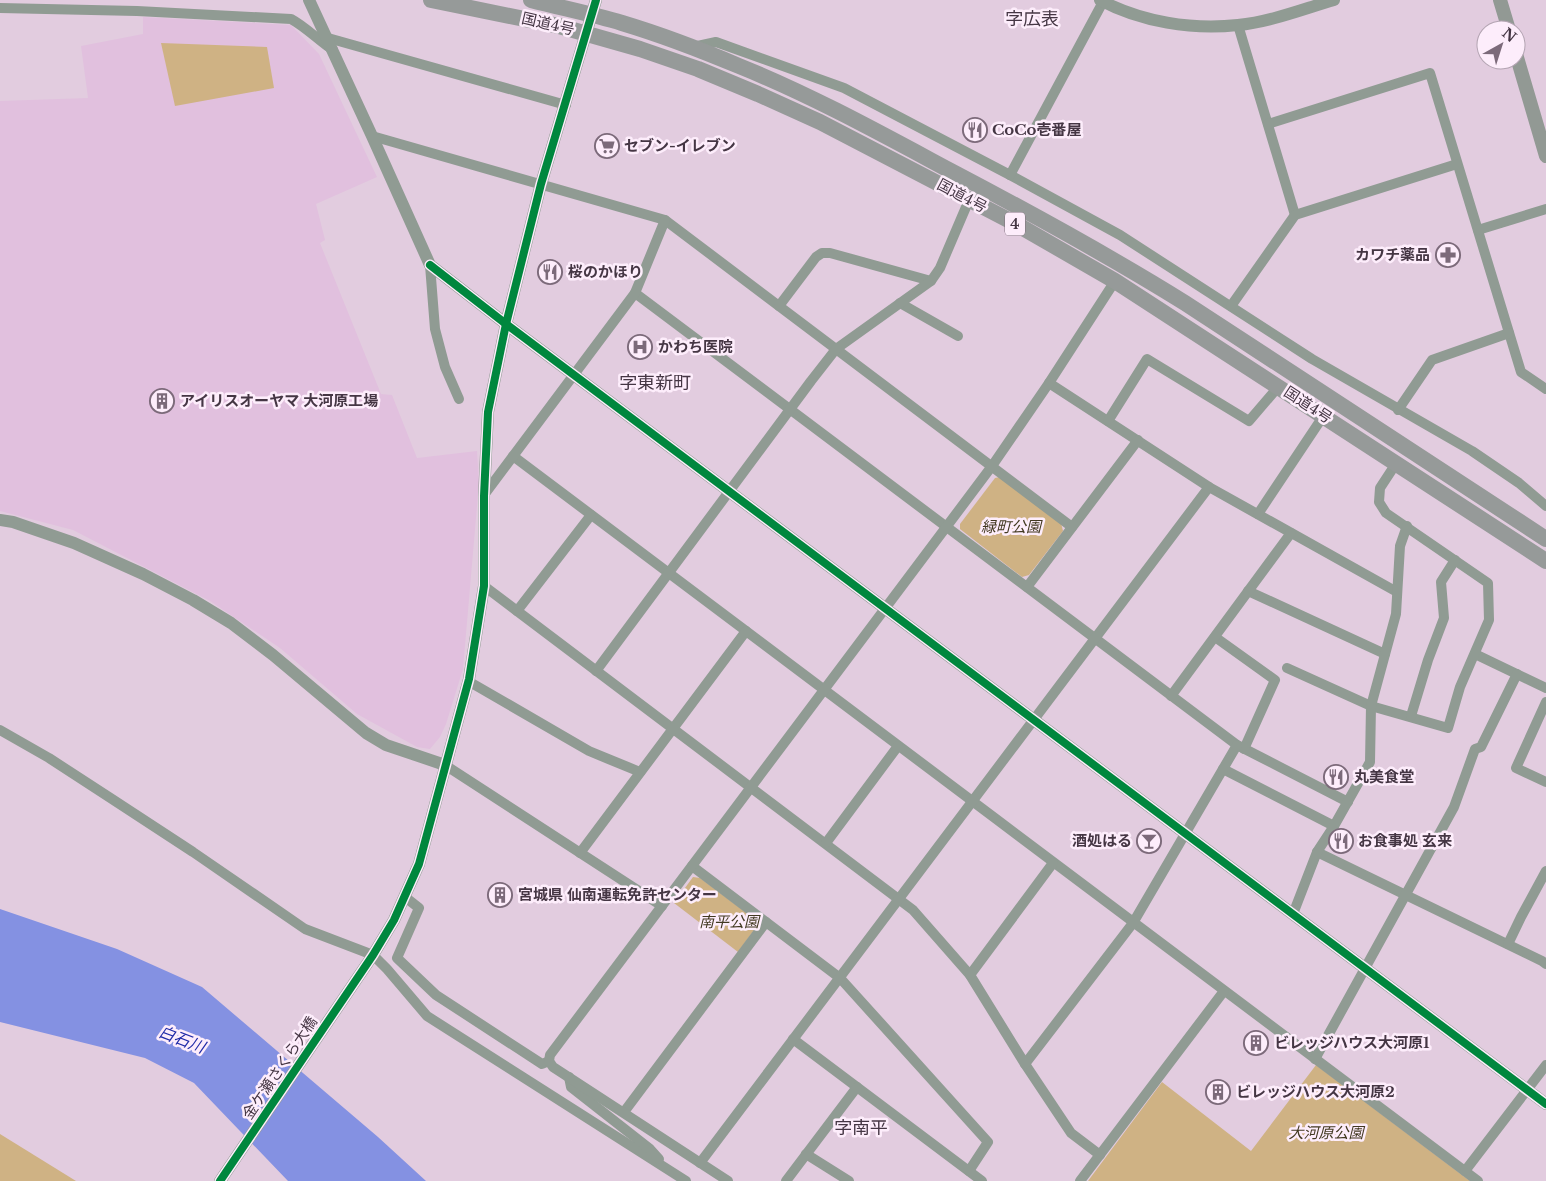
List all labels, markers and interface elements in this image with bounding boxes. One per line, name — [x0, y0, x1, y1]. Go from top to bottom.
street label: 国道4号 — [520, 8, 576, 39]
district label: 字広表 — [1005, 8, 1059, 30]
north arrow — [1476, 20, 1526, 70]
text: N — [1498, 24, 1520, 46]
restaurant icon: CoCo壱番屋 — [962, 117, 988, 143]
place label: CoCo壱番屋 — [992, 120, 1082, 139]
supermarket icon: セブン-イレブン — [594, 133, 620, 159]
place label: セブン-イレブン — [624, 136, 736, 155]
street label: 国道4号 — [934, 175, 990, 217]
road number: 4 — [1005, 212, 1025, 235]
pharmacy icon: カワチ薬品 — [1435, 242, 1461, 268]
place label: カワチ薬品 — [1355, 245, 1430, 264]
restaurant icon: 桜のかほり — [537, 259, 563, 285]
place label: 桜のかほり — [568, 262, 643, 281]
hospital icon: かわち医院 — [627, 334, 653, 360]
place label: かわち医院 — [658, 337, 733, 356]
district label: 字東新町 — [619, 372, 691, 394]
street label: 国道4号 — [1281, 382, 1336, 427]
building icon: アイリスオーヤマ 大河原工場 — [149, 388, 175, 414]
place label: アイリスオーヤマ 大河原工場 — [180, 391, 378, 410]
park label: 緑町公園 — [981, 517, 1043, 536]
restaurant icon: 丸美食堂 — [1323, 764, 1349, 790]
place label: 丸美食堂 — [1354, 767, 1414, 786]
bar icon: 酒処はる — [1136, 828, 1162, 854]
restaurant icon: お食事処 玄来 — [1328, 828, 1354, 854]
place label: 酒処はる — [1072, 831, 1132, 850]
place label: お食事処 玄来 — [1358, 831, 1452, 850]
building icon: 宮城県 仙南運転免許センター — [487, 882, 513, 908]
place label: 宮城県 仙南運転免許センター — [518, 885, 717, 904]
park label: 南平公園 — [699, 912, 761, 931]
street label: 金ケ瀬さくら大橋 — [238, 1013, 321, 1123]
water label: 白石川 — [156, 1021, 210, 1058]
building icon: ビレッジハウス大河原1 — [1243, 1030, 1269, 1056]
place label: ビレッジハウス大河原1 — [1274, 1033, 1430, 1052]
building icon: ビレッジハウス大河原2 — [1205, 1079, 1231, 1105]
place label: ビレッジハウス大河原2 — [1236, 1082, 1395, 1101]
district label: 字南平 — [834, 1117, 888, 1139]
park label: 大河原公園 — [1288, 1123, 1365, 1142]

